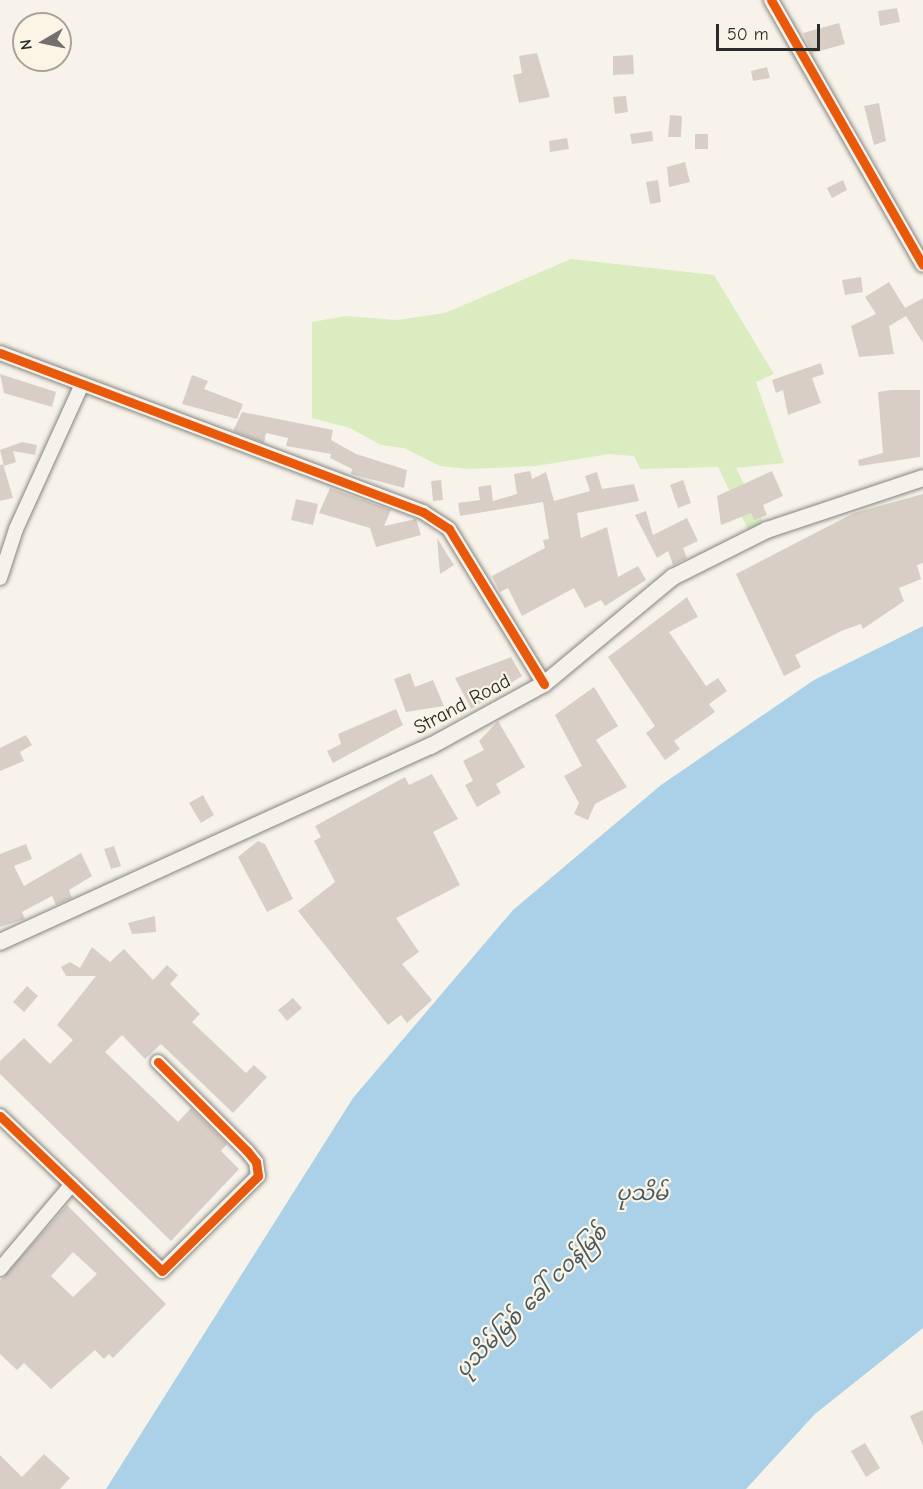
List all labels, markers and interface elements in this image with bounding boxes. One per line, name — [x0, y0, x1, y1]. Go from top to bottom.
north arrow — [12, 12, 72, 72]
scale bar — [719, 12, 822, 50]
text: 50 m — [727, 24, 769, 45]
text: N — [16, 38, 36, 51]
street label: Strand Road — [409, 668, 515, 740]
water label: ပုသိမ် — [616, 1180, 668, 1206]
water label: ပုသိမ်မြစ် ခေါ် ငဝန်မြစ် — [450, 1220, 612, 1382]

